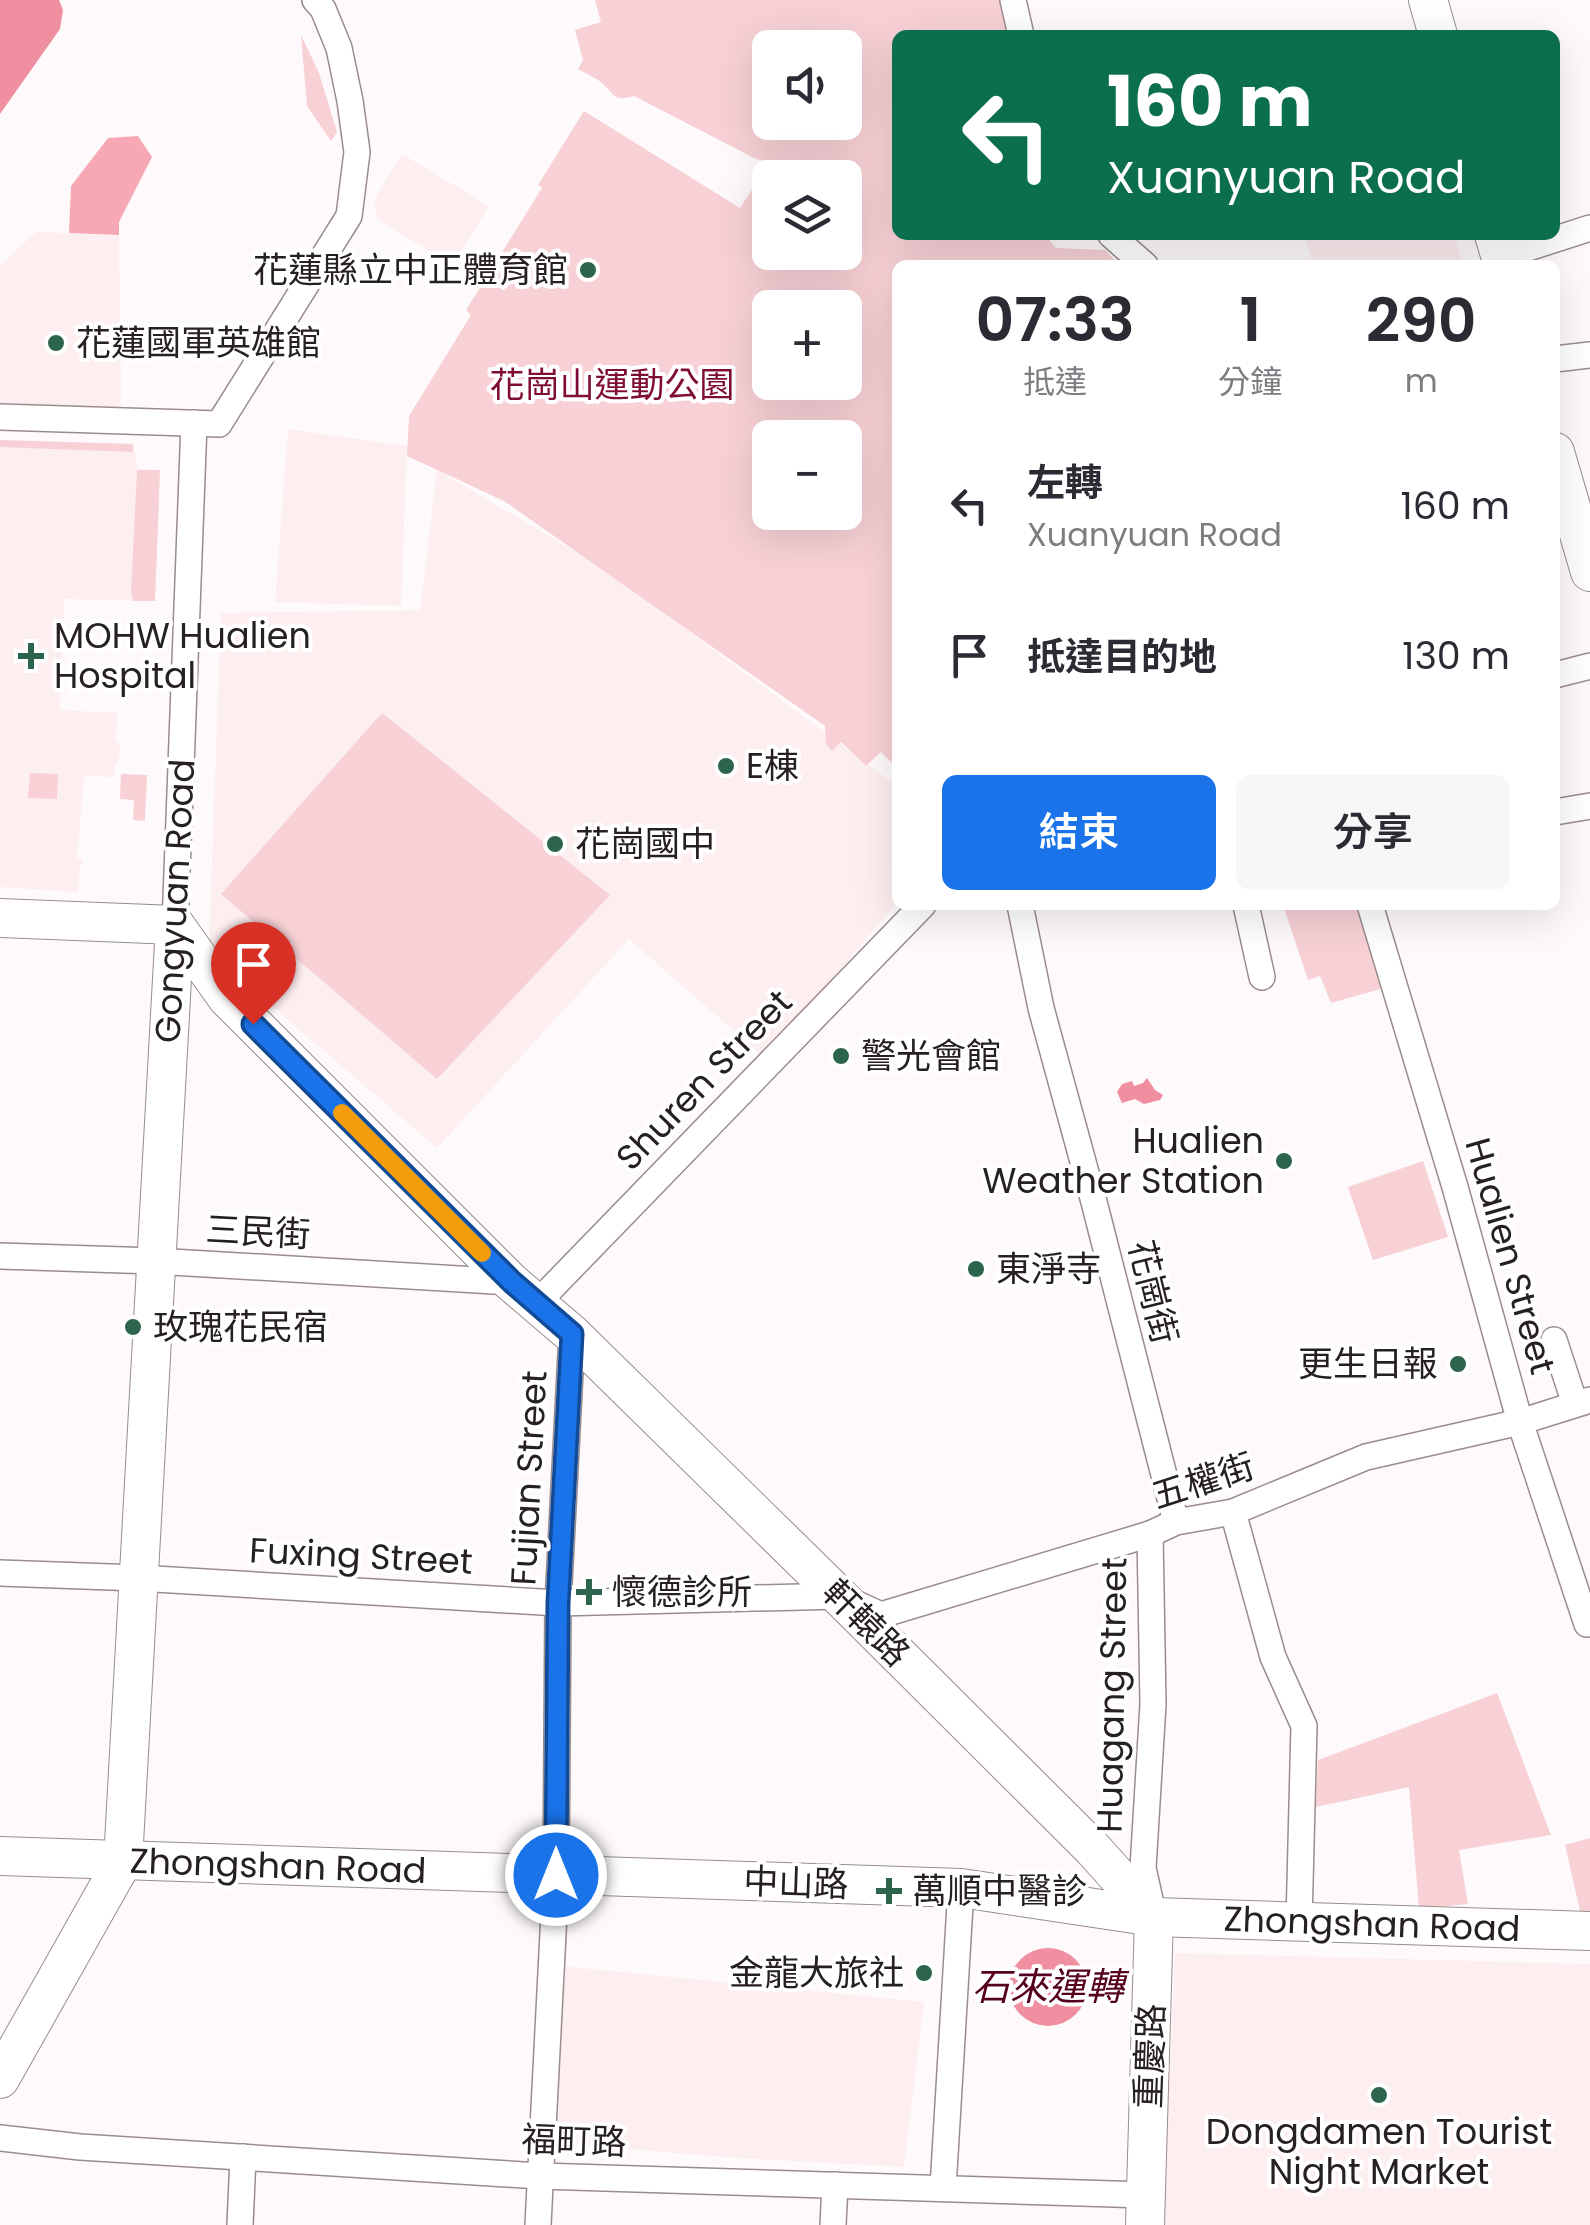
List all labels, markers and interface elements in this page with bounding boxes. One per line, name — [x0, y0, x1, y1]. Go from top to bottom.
map controls — [752, 30, 862, 530]
button: sound — [752, 30, 862, 140]
text: 160 m — [1107, 52, 1313, 151]
icon: left — [942, 70, 1072, 200]
text: Xuanyuan Road — [1107, 146, 1465, 209]
button: layers — [752, 160, 862, 270]
place label: 花蓮縣立中正體育館 — [253, 245, 568, 294]
marker: 花蓮縣立中正體育館 — [577, 259, 599, 281]
text: 07:33 — [975, 278, 1135, 362]
text: 1 — [1239, 278, 1261, 362]
text: 290 — [1366, 279, 1477, 363]
button: + — [752, 290, 862, 400]
place label: 花蓮國軍英雄館 — [76, 318, 321, 367]
marker: 花蓮國軍英雄館 — [45, 332, 67, 354]
text: m — [1405, 358, 1438, 403]
text: 抵達 — [1023, 359, 1087, 404]
text: 分鐘 — [1218, 359, 1282, 404]
park label: 花崗山運動公園 — [489, 360, 735, 409]
button: − — [752, 420, 862, 530]
text: 左轉 — [1027, 456, 1103, 509]
icon: left — [942, 478, 997, 533]
text: 160 m — [1401, 479, 1510, 532]
text: Xuanyuan Road — [1027, 512, 1282, 557]
place label: MOHW Hualien Hospital — [54, 611, 311, 700]
icon: arrive — [942, 628, 997, 683]
text: 130 m — [1402, 629, 1510, 682]
text: 抵達目的地 — [1027, 630, 1217, 683]
marker: MOHW Hualien Hospital — [18, 643, 44, 669]
place label: E棟 — [746, 741, 799, 790]
marker: E棟 — [715, 755, 737, 777]
street label: Gongyuan Road — [143, 758, 206, 1044]
button: 結束 — [942, 775, 1216, 890]
button: 分享 — [1236, 775, 1510, 890]
place label: 花崗國中 — [575, 819, 715, 868]
marker: 花崗國中 — [544, 833, 566, 855]
pin — [211, 922, 296, 1025]
icon: arrive — [226, 937, 281, 992]
street label: Shuren Street — [605, 978, 803, 1181]
place label: 警光會館 — [861, 1031, 1001, 1080]
marker: 警光會館 — [830, 1045, 852, 1067]
place label: Hualien Weather Station — [982, 1116, 1264, 1205]
street label: Hualien Street — [1453, 1132, 1568, 1380]
marker: Hualien Weather Station — [1273, 1150, 1295, 1172]
street label: 三民街 — [204, 1204, 312, 1259]
street label: 花崗街 — [1117, 1235, 1190, 1349]
place label: 東淨寺 — [996, 1244, 1101, 1293]
marker: 東淨寺 — [965, 1258, 987, 1280]
place label: 玫瑰花民宿 — [153, 1302, 328, 1351]
marker: 玫瑰花民宿 — [122, 1316, 144, 1338]
place label: 更生日報 — [1298, 1339, 1438, 1388]
marker: 更生日報 — [1447, 1353, 1469, 1375]
street label: Fujian Street — [498, 1369, 559, 1587]
street label: 五權街 — [1145, 1441, 1260, 1520]
street label: Fuxing Street — [248, 1525, 474, 1586]
street label: Huagang Street — [1085, 1557, 1138, 1833]
place label: 懷德診所 — [612, 1567, 752, 1616]
street label: 軒轅路 — [812, 1568, 921, 1677]
marker: 懷德診所 — [576, 1579, 602, 1605]
position arrow — [504, 1823, 608, 1927]
street label: Zhongshan Road — [129, 1836, 427, 1895]
street label: 中山路 — [743, 1856, 849, 1909]
place label: 萬順中醫診 — [912, 1866, 1087, 1915]
marker: 萬順中醫診 — [876, 1878, 902, 1904]
street label: Zhongshan Road — [1223, 1894, 1521, 1953]
place label: 金龍大旅社 — [729, 1948, 904, 1997]
water label: 石來運轉 — [972, 1960, 1130, 2013]
marker: 金龍大旅社 — [913, 1962, 935, 1984]
street label: 重慶路 — [1123, 2003, 1176, 2109]
marker: Dongdamen Tourist Night Market — [1368, 2084, 1390, 2106]
place label: Dongdamen Tourist Night Market — [1206, 2107, 1552, 2196]
street label: 福町路 — [521, 2114, 627, 2167]

